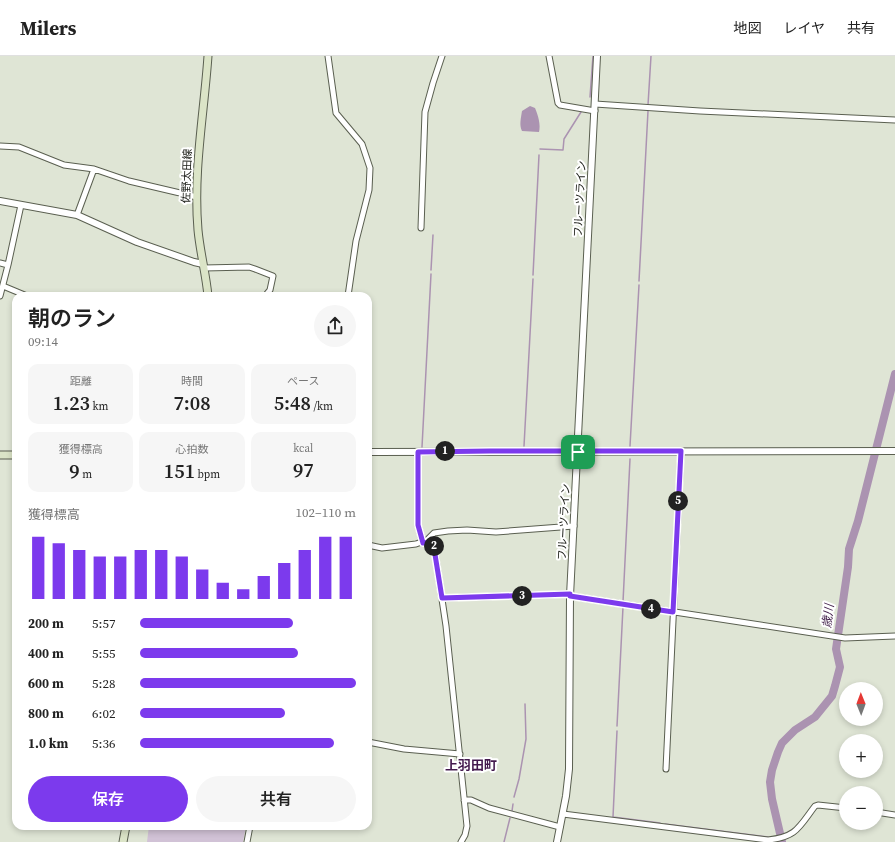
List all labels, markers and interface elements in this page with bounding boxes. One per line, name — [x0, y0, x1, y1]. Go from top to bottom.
text: Milers — [20, 15, 76, 41]
text: 地図 — [733, 18, 761, 38]
text: レイヤ — [783, 18, 825, 38]
text: 共有 — [847, 18, 875, 38]
street label: 佐野太田線 — [179, 148, 195, 204]
street label: フルーツライン — [571, 160, 589, 238]
text: 朝のラン — [28, 303, 116, 333]
button: share — [314, 305, 356, 347]
text: 09:14 — [28, 333, 58, 350]
text: 距離 — [70, 374, 92, 389]
text: 時間 — [181, 374, 203, 389]
text: ペース — [287, 374, 320, 389]
text: 1.23 — [53, 389, 90, 417]
text: 7:08 — [173, 389, 211, 417]
text: 5:48 — [274, 389, 311, 417]
text: km — [90, 399, 109, 414]
text: /km — [311, 399, 333, 414]
pin — [561, 435, 595, 469]
text: kcal — [293, 441, 313, 456]
pin: 1 — [435, 441, 455, 461]
icon: arrive — [567, 441, 589, 463]
text: 獲得標高 — [59, 442, 103, 457]
text: 心拍数 — [175, 442, 208, 457]
text: 1 — [442, 443, 448, 458]
text: 97 — [293, 456, 314, 484]
text: 9 — [69, 457, 80, 485]
text: 151 — [164, 457, 195, 485]
text: m — [80, 467, 92, 482]
text: bpm — [195, 467, 220, 482]
street label: フルーツライン — [555, 483, 573, 561]
pin: 5 — [668, 491, 688, 511]
text: 5 — [675, 493, 681, 508]
text: 102–110 m — [296, 504, 356, 521]
text: 獲得標高 — [28, 506, 80, 523]
pin: 2 — [424, 536, 444, 556]
text: 2 — [431, 538, 437, 553]
pin: 3 — [512, 586, 532, 606]
text: 3 — [519, 588, 525, 603]
pin: 4 — [641, 599, 661, 619]
text: 4 — [648, 601, 654, 616]
water label: 歳川 — [819, 601, 838, 629]
text: 200 m — [28, 615, 64, 632]
text: 5:57 — [92, 615, 115, 632]
text: 400 m — [28, 645, 64, 662]
text: 5:55 — [92, 645, 115, 662]
text: 600 m — [28, 675, 64, 692]
text: 5:28 — [92, 675, 115, 692]
north arrow — [839, 682, 883, 726]
map controls — [839, 682, 883, 830]
text: 800 m — [28, 705, 64, 722]
text: 6:02 — [92, 705, 115, 722]
button: + — [839, 734, 883, 778]
text: 1.0 km — [28, 735, 68, 752]
text: 5:36 — [92, 735, 115, 752]
district label: 上羽田町 — [445, 757, 497, 774]
button: 保存 — [28, 776, 188, 822]
button: 共有 — [196, 776, 356, 822]
button: − — [839, 786, 883, 830]

